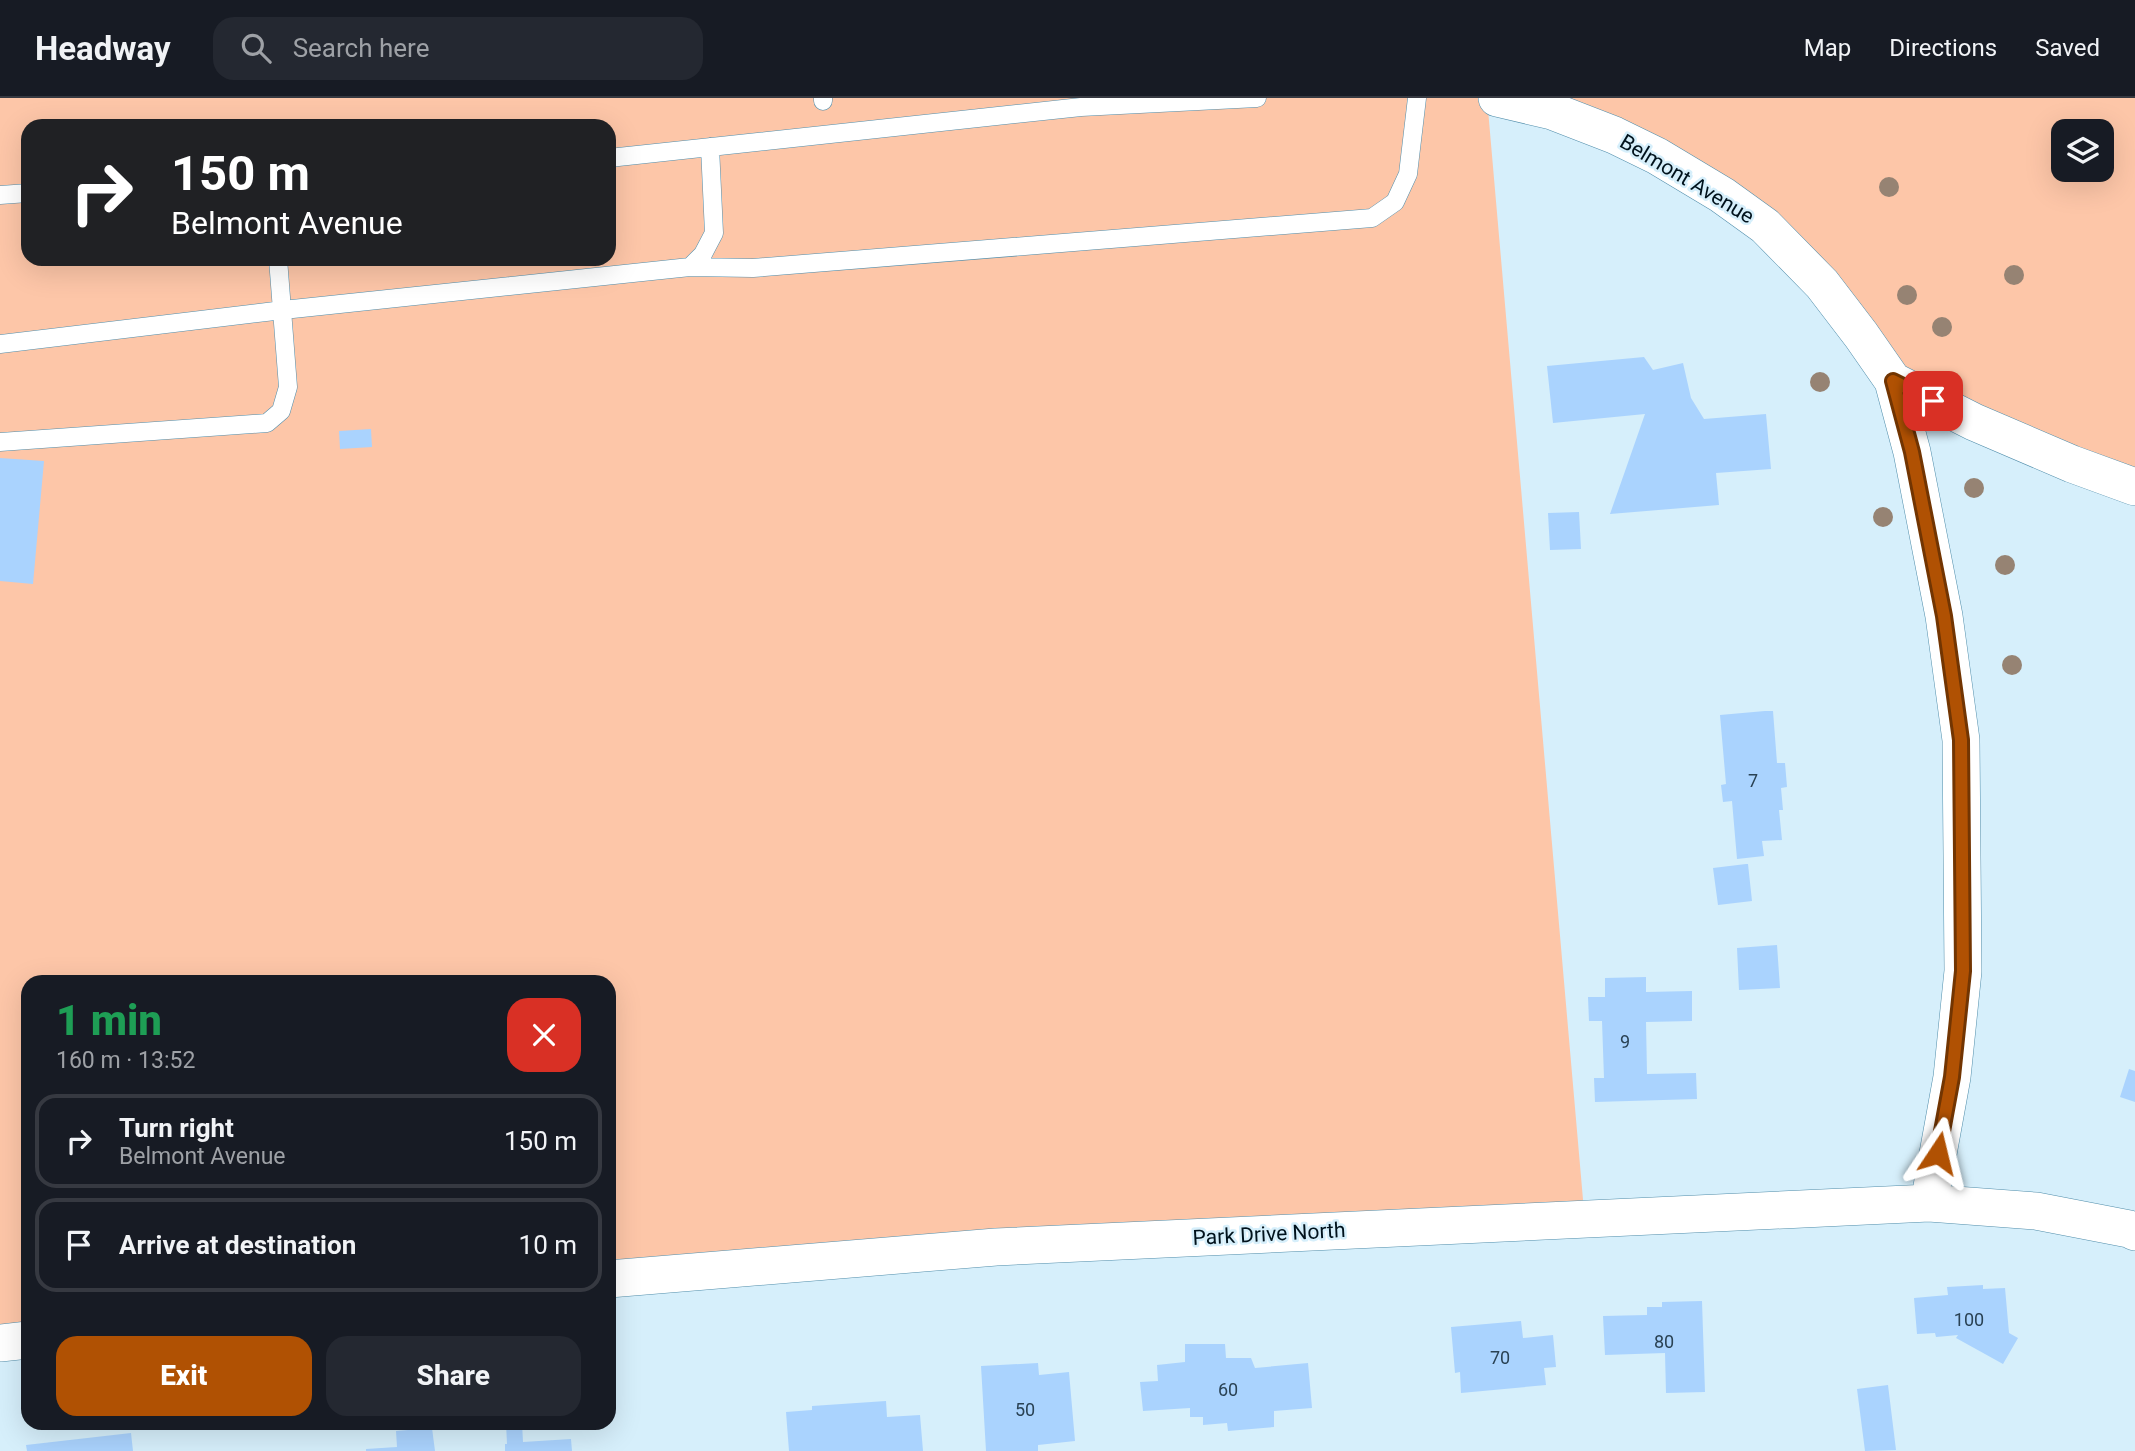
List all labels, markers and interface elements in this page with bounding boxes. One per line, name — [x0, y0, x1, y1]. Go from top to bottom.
search box — [213, 17, 703, 80]
text: Headway — [35, 29, 171, 68]
icon: search — [237, 29, 275, 67]
text: Search here — [293, 33, 429, 63]
text: Map — [1804, 34, 1851, 62]
text: Directions — [1889, 34, 1997, 62]
text: Saved — [2035, 34, 2100, 62]
map controls — [2051, 119, 2114, 182]
button: layers — [2051, 119, 2114, 182]
street label: Belmont Avenue — [1616, 130, 1758, 228]
text: 150 m — [171, 145, 310, 202]
icon: right — [56, 147, 147, 238]
text: Belmont Avenue — [171, 204, 403, 242]
pin — [1903, 371, 1963, 431]
icon: arrive — [1914, 382, 1952, 420]
house number: 7 — [1748, 770, 1758, 791]
text: 1 min — [56, 996, 162, 1045]
button: close — [507, 998, 581, 1072]
house number: 9 — [1620, 1031, 1630, 1052]
text: 160 m · 13:52 — [56, 1047, 195, 1074]
text: Turn right — [119, 1113, 234, 1143]
position arrow — [1901, 1116, 1975, 1190]
icon: right — [60, 1122, 98, 1160]
text: 150 m — [504, 1126, 577, 1156]
text: Belmont Avenue — [119, 1143, 286, 1170]
street label: Park Drive North — [1192, 1218, 1346, 1250]
icon: arrive — [60, 1226, 98, 1264]
text: Arrive at destination — [119, 1230, 356, 1260]
text: 10 m — [519, 1230, 577, 1260]
house number: 100 — [1954, 1309, 1984, 1330]
house number: 80 — [1654, 1331, 1674, 1352]
button: Exit — [56, 1336, 312, 1416]
button: Share — [326, 1336, 581, 1416]
house number: 70 — [1490, 1347, 1510, 1368]
house number: 60 — [1218, 1379, 1238, 1400]
house number: 50 — [1015, 1399, 1035, 1420]

